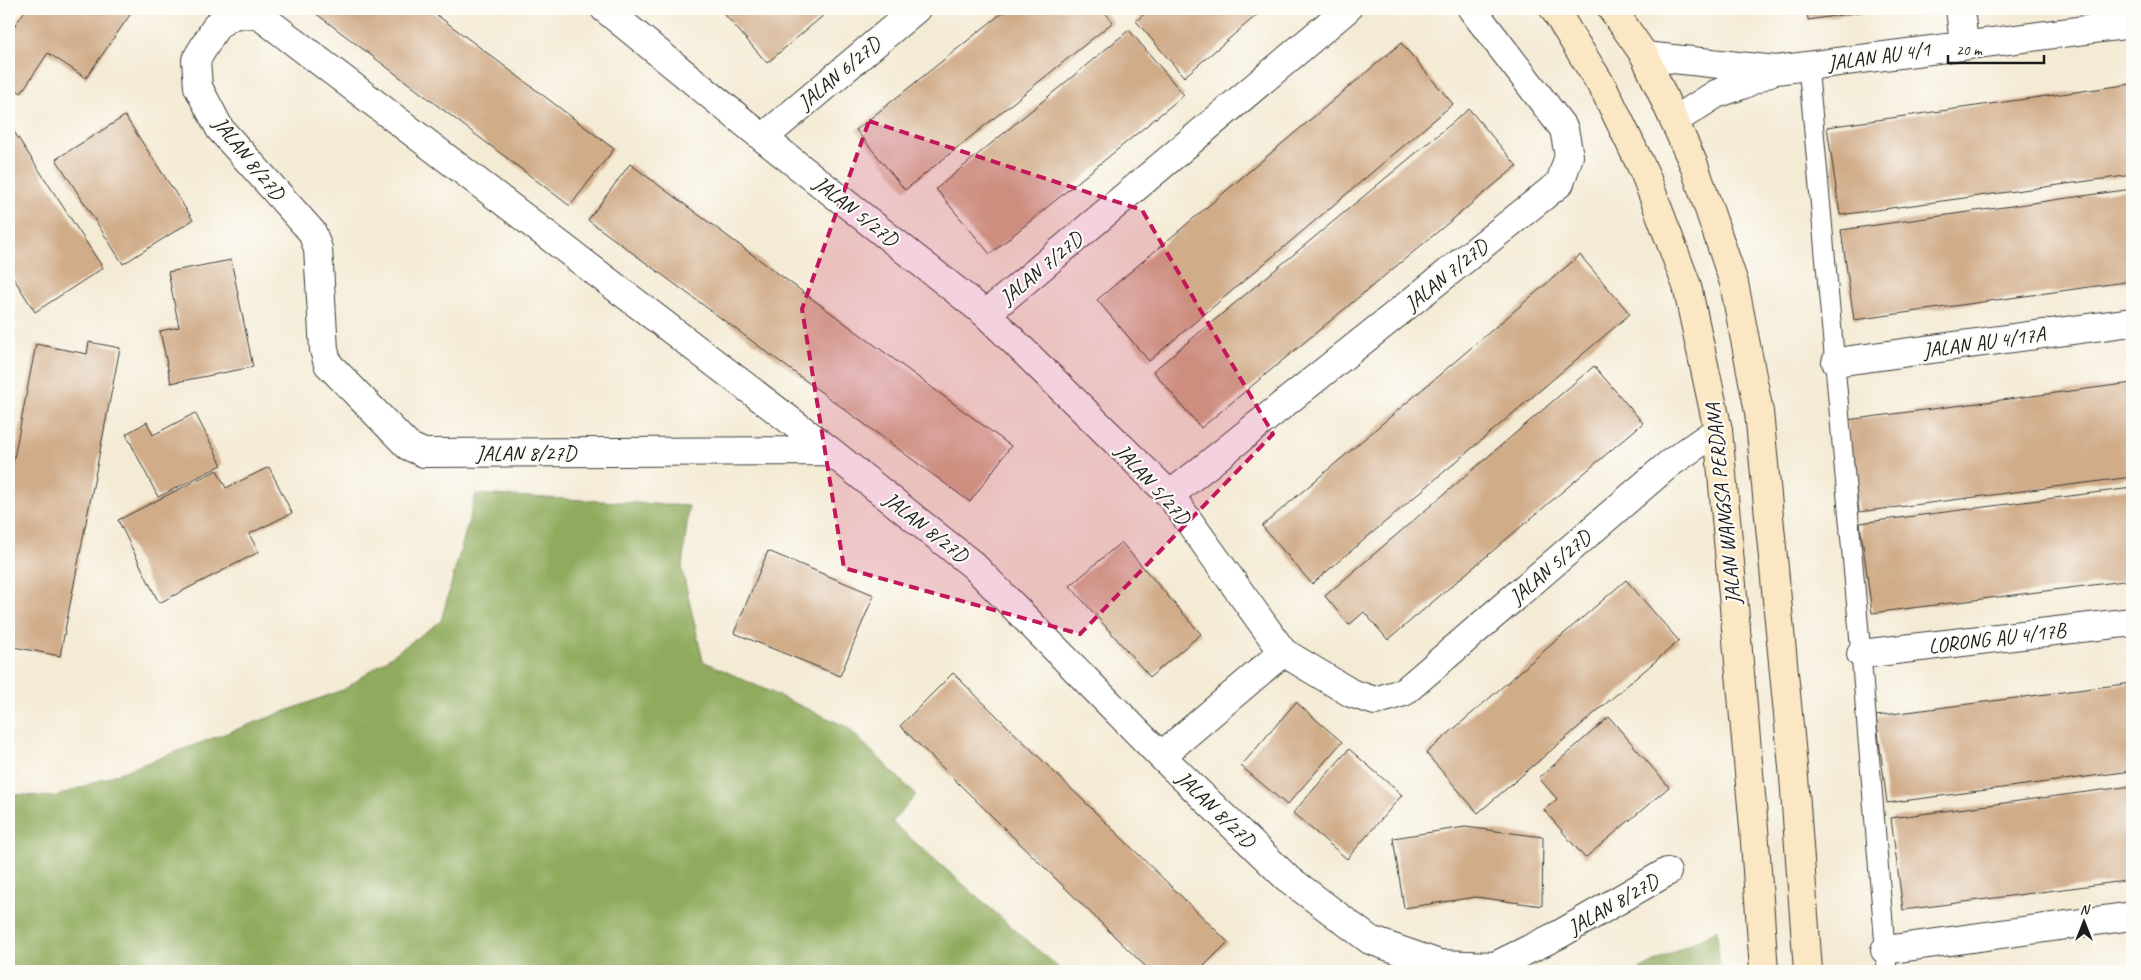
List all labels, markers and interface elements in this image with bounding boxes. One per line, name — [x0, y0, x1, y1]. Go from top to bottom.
street label: JALAN 6/27D — [792, 30, 887, 116]
scale bar — [1948, 32, 2045, 64]
street label: JALAN AU 4/1 — [1825, 36, 1933, 76]
text: 20 m — [1956, 41, 1983, 60]
street label: JALAN 8/27D — [207, 110, 292, 206]
street label: JALAN 5/27D — [808, 169, 905, 253]
street label: JALAN 7/27D — [994, 225, 1089, 311]
street label: JALAN 7/27D — [1398, 232, 1494, 317]
street label: JALAN AU 4/17A — [1920, 320, 2048, 364]
street label: JALAN WANGSA PERDANA — [1699, 401, 1747, 607]
street label: JALAN 5/27D — [1109, 437, 1197, 531]
street label: JALAN 8/27D — [475, 440, 578, 466]
street label: JALAN 8/27D — [878, 485, 975, 569]
street label: JALAN 5/27D — [1503, 523, 1598, 610]
street label: LORONG AU 4/17B — [1927, 616, 2069, 659]
street label: JALAN 8/27D — [1170, 764, 1262, 854]
street label: JALAN 8/27D — [1562, 867, 1664, 941]
north arrow — [2058, 898, 2108, 948]
text: N — [2080, 901, 2091, 918]

